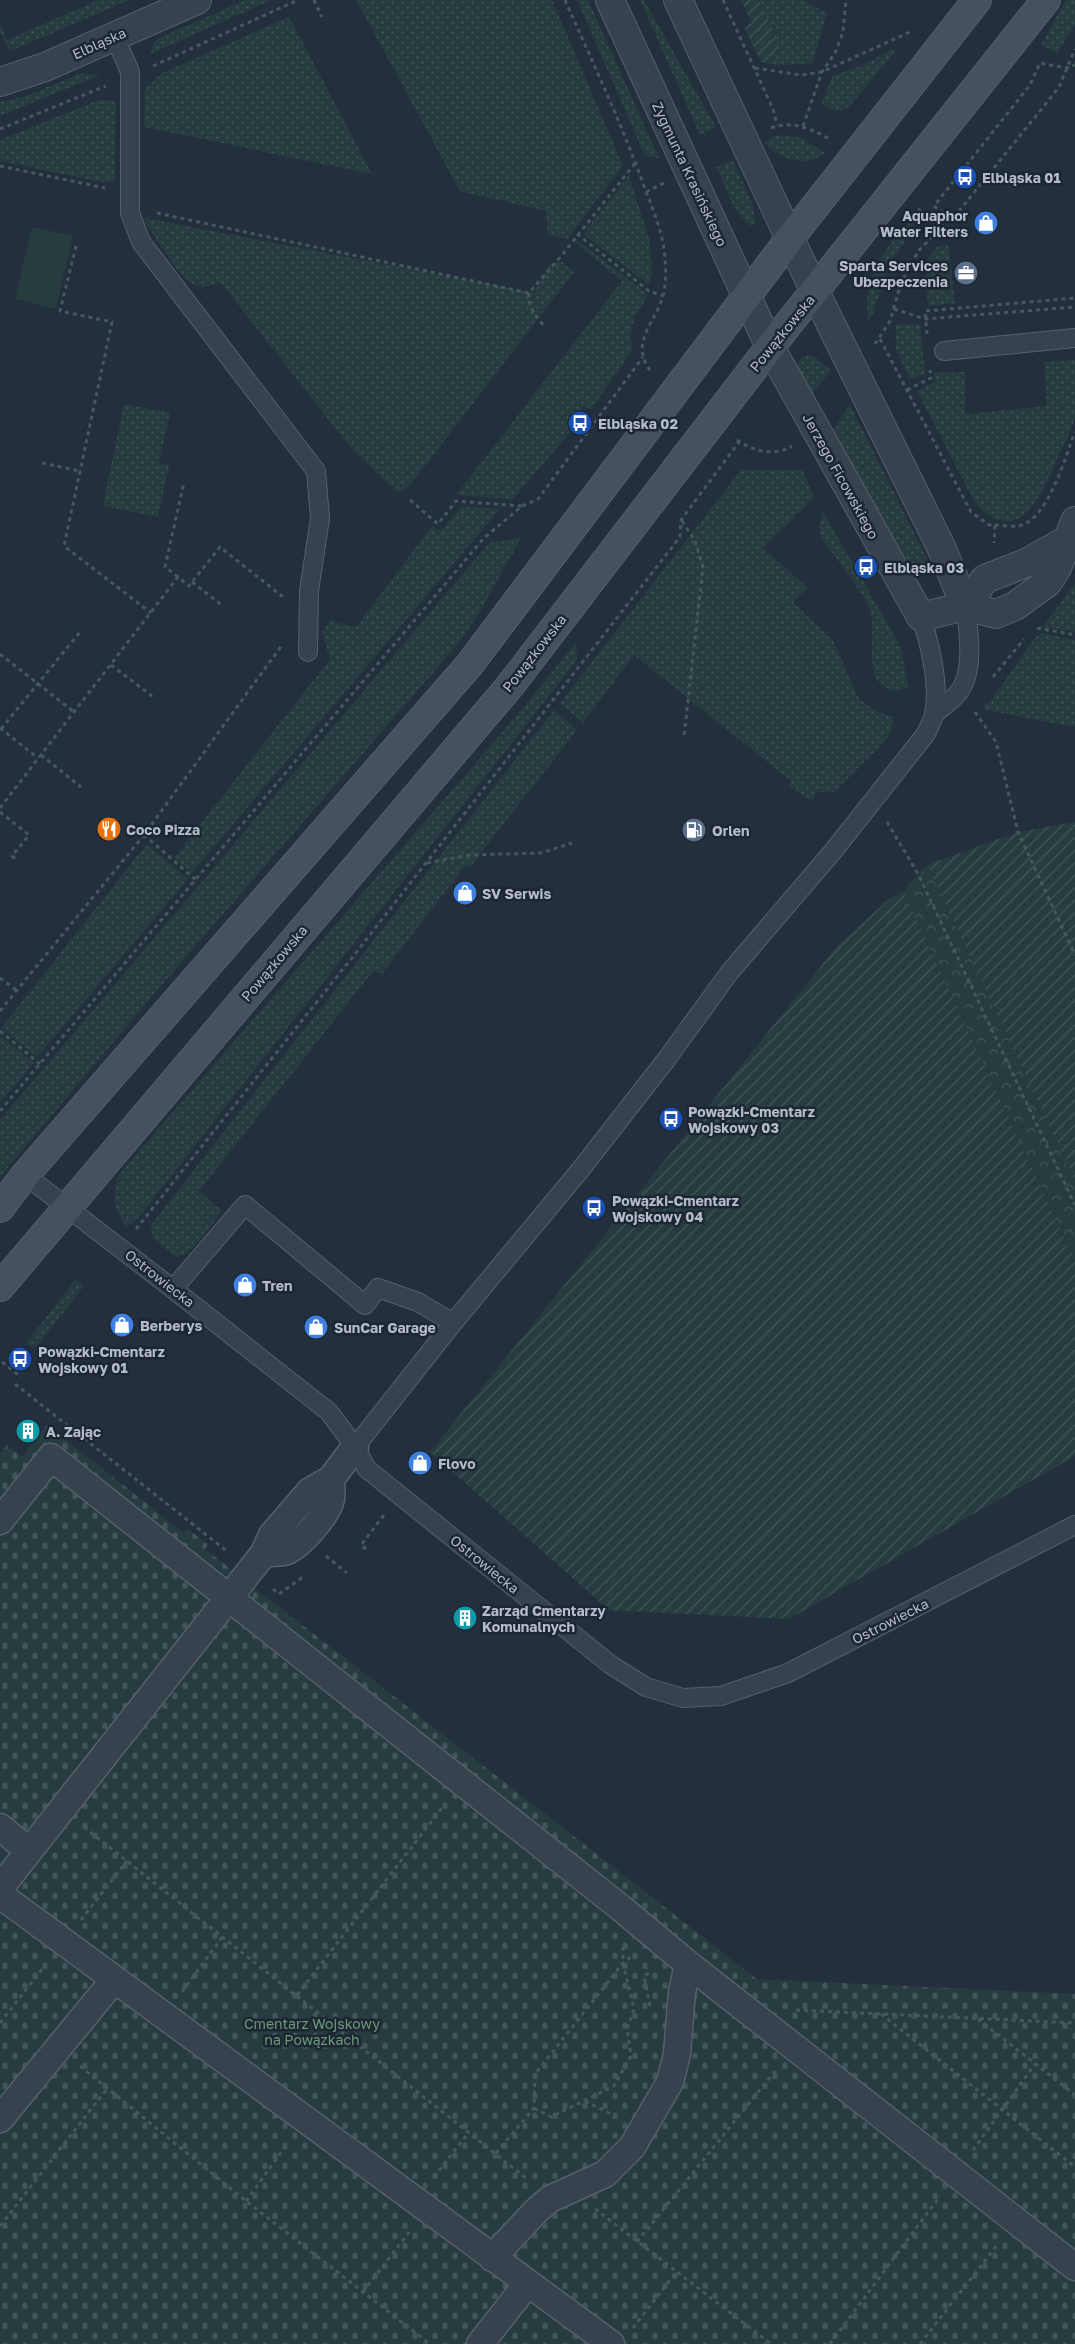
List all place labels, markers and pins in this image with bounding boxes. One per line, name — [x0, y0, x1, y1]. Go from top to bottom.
bus stop icon: Elbląska 01 — [952, 164, 978, 190]
place label: Elbląska 01 — [982, 169, 1061, 186]
place label: Aquaphor Water Filters — [880, 207, 969, 240]
shop icon: Aquaphor Water Filters — [973, 210, 999, 236]
place label: Sparta Services Ubezpeczenia — [839, 257, 948, 290]
office icon: Sparta Services Ubezpeczenia — [953, 260, 979, 286]
bus stop icon: Elbląska 02 — [567, 410, 593, 436]
place label: Elbląska 02 — [598, 415, 678, 432]
bus stop icon: Elbląska 03 — [853, 554, 879, 580]
place label: Elbląska 03 — [884, 559, 964, 576]
restaurant icon: Coco Pizza — [96, 816, 122, 842]
fuel station icon: Orlen — [681, 817, 707, 843]
place label: Coco Pizza — [126, 821, 200, 838]
place label: Orlen — [712, 822, 750, 839]
shop icon: SV Serwis — [452, 880, 478, 906]
place label: SV Serwis — [482, 885, 551, 902]
place label: Powązki-Cmentarz Wojskowy 03 — [688, 1103, 815, 1136]
bus stop icon: Powązki-Cmentarz Wojskowy 03 — [658, 1106, 684, 1132]
place label: Powązki-Cmentarz Wojskowy 04 — [612, 1192, 739, 1225]
bus stop icon: Powązki-Cmentarz Wojskowy 04 — [581, 1195, 607, 1221]
shop icon: Tren — [232, 1272, 258, 1298]
place label: Tren — [262, 1277, 293, 1294]
shop icon: Berberys — [109, 1312, 135, 1338]
shop icon: SunCar Garage — [303, 1314, 329, 1340]
place label: Berberys — [140, 1317, 203, 1334]
place label: SunCar Garage — [334, 1319, 436, 1336]
place label: Powązki-Cmentarz Wojskowy 01 — [38, 1343, 165, 1376]
bus stop icon: Powązki-Cmentarz Wojskowy 01 — [7, 1346, 33, 1372]
building icon: A. Zając — [15, 1418, 41, 1444]
place label: A. Zając — [46, 1423, 101, 1440]
shop icon: Flovo — [407, 1450, 433, 1476]
place label: Flovo — [438, 1455, 476, 1472]
place label: Zarząd Cmentarzy Komunalnych — [482, 1602, 606, 1635]
building icon: Zarząd Cmentarzy Komunalnych — [452, 1605, 478, 1631]

